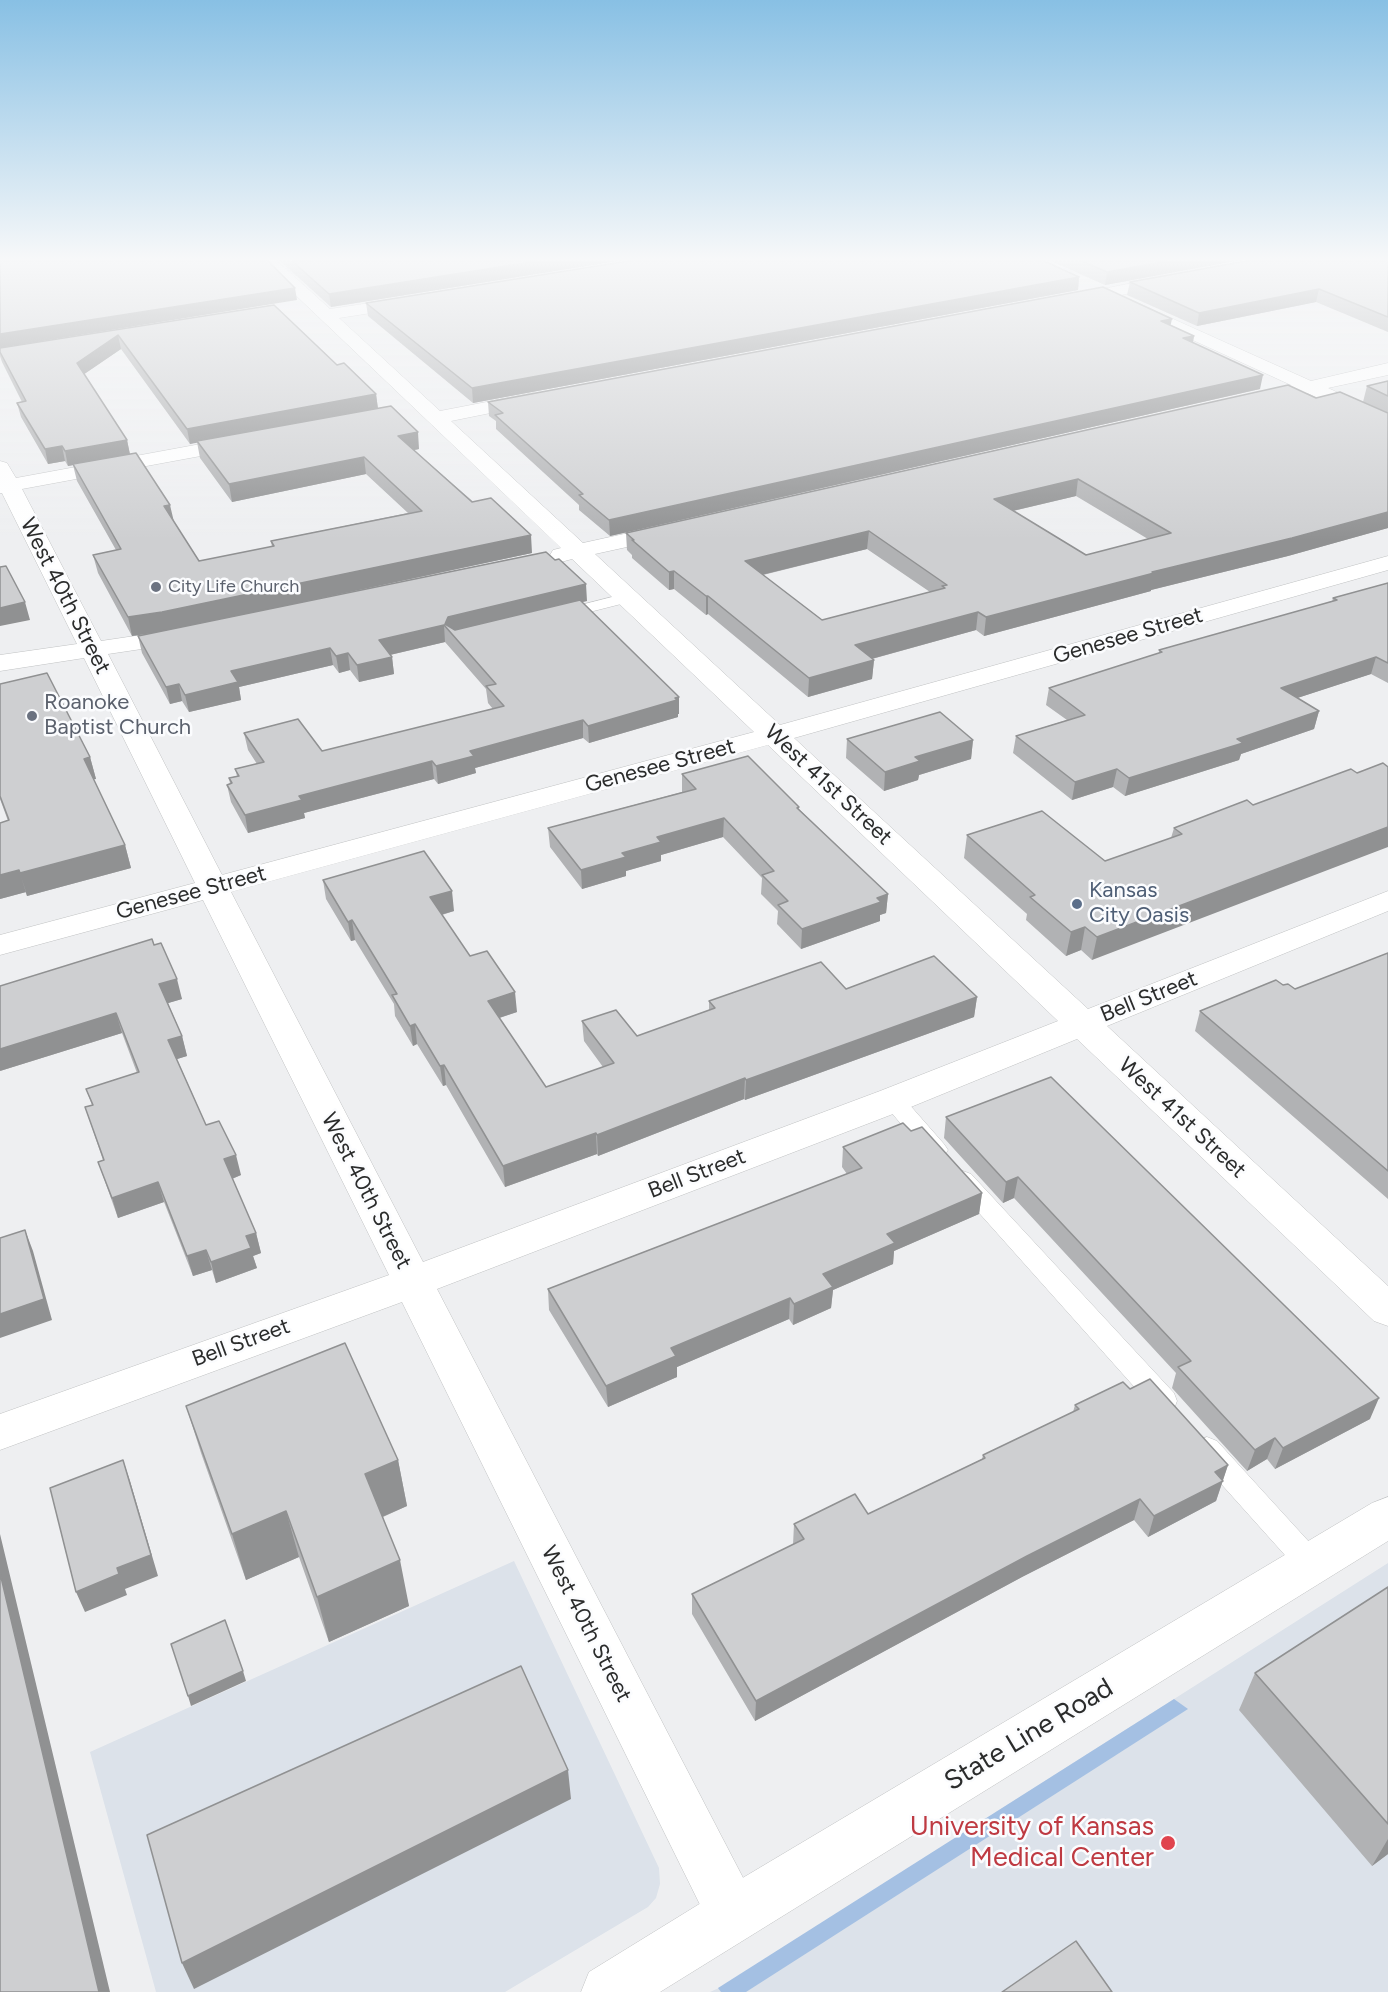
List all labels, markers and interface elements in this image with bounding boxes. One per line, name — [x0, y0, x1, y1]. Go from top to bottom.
street label: West 40th Street — [14, 514, 116, 678]
place label: City Life Church — [168, 576, 299, 598]
marker: City Life Church — [149, 580, 163, 594]
street label: Genesee Street — [1050, 602, 1206, 670]
place label: Roanoke Baptist Church — [44, 690, 191, 742]
marker: Roanoke Baptist Church — [25, 709, 39, 723]
street label: West 41st Street — [759, 719, 897, 851]
street label: Genesee Street — [582, 733, 738, 799]
street label: Genesee Street — [113, 860, 269, 926]
place label: Kansas City Oasis — [1089, 878, 1189, 930]
marker: Kansas City Oasis — [1070, 897, 1084, 911]
street label: Bell Street — [1097, 966, 1201, 1028]
street label: West 41st Street — [1113, 1052, 1251, 1184]
street label: West 40th Street — [315, 1109, 417, 1273]
street label: Bell Street — [645, 1143, 749, 1205]
street label: Bell Street — [188, 1313, 294, 1373]
street label: West 40th Street — [535, 1542, 637, 1706]
street label: State Line Road — [939, 1672, 1119, 1798]
place label: University of Kansas Medical Center — [910, 1811, 1154, 1874]
marker: University of Kansas Medical Center — [1159, 1834, 1177, 1852]

